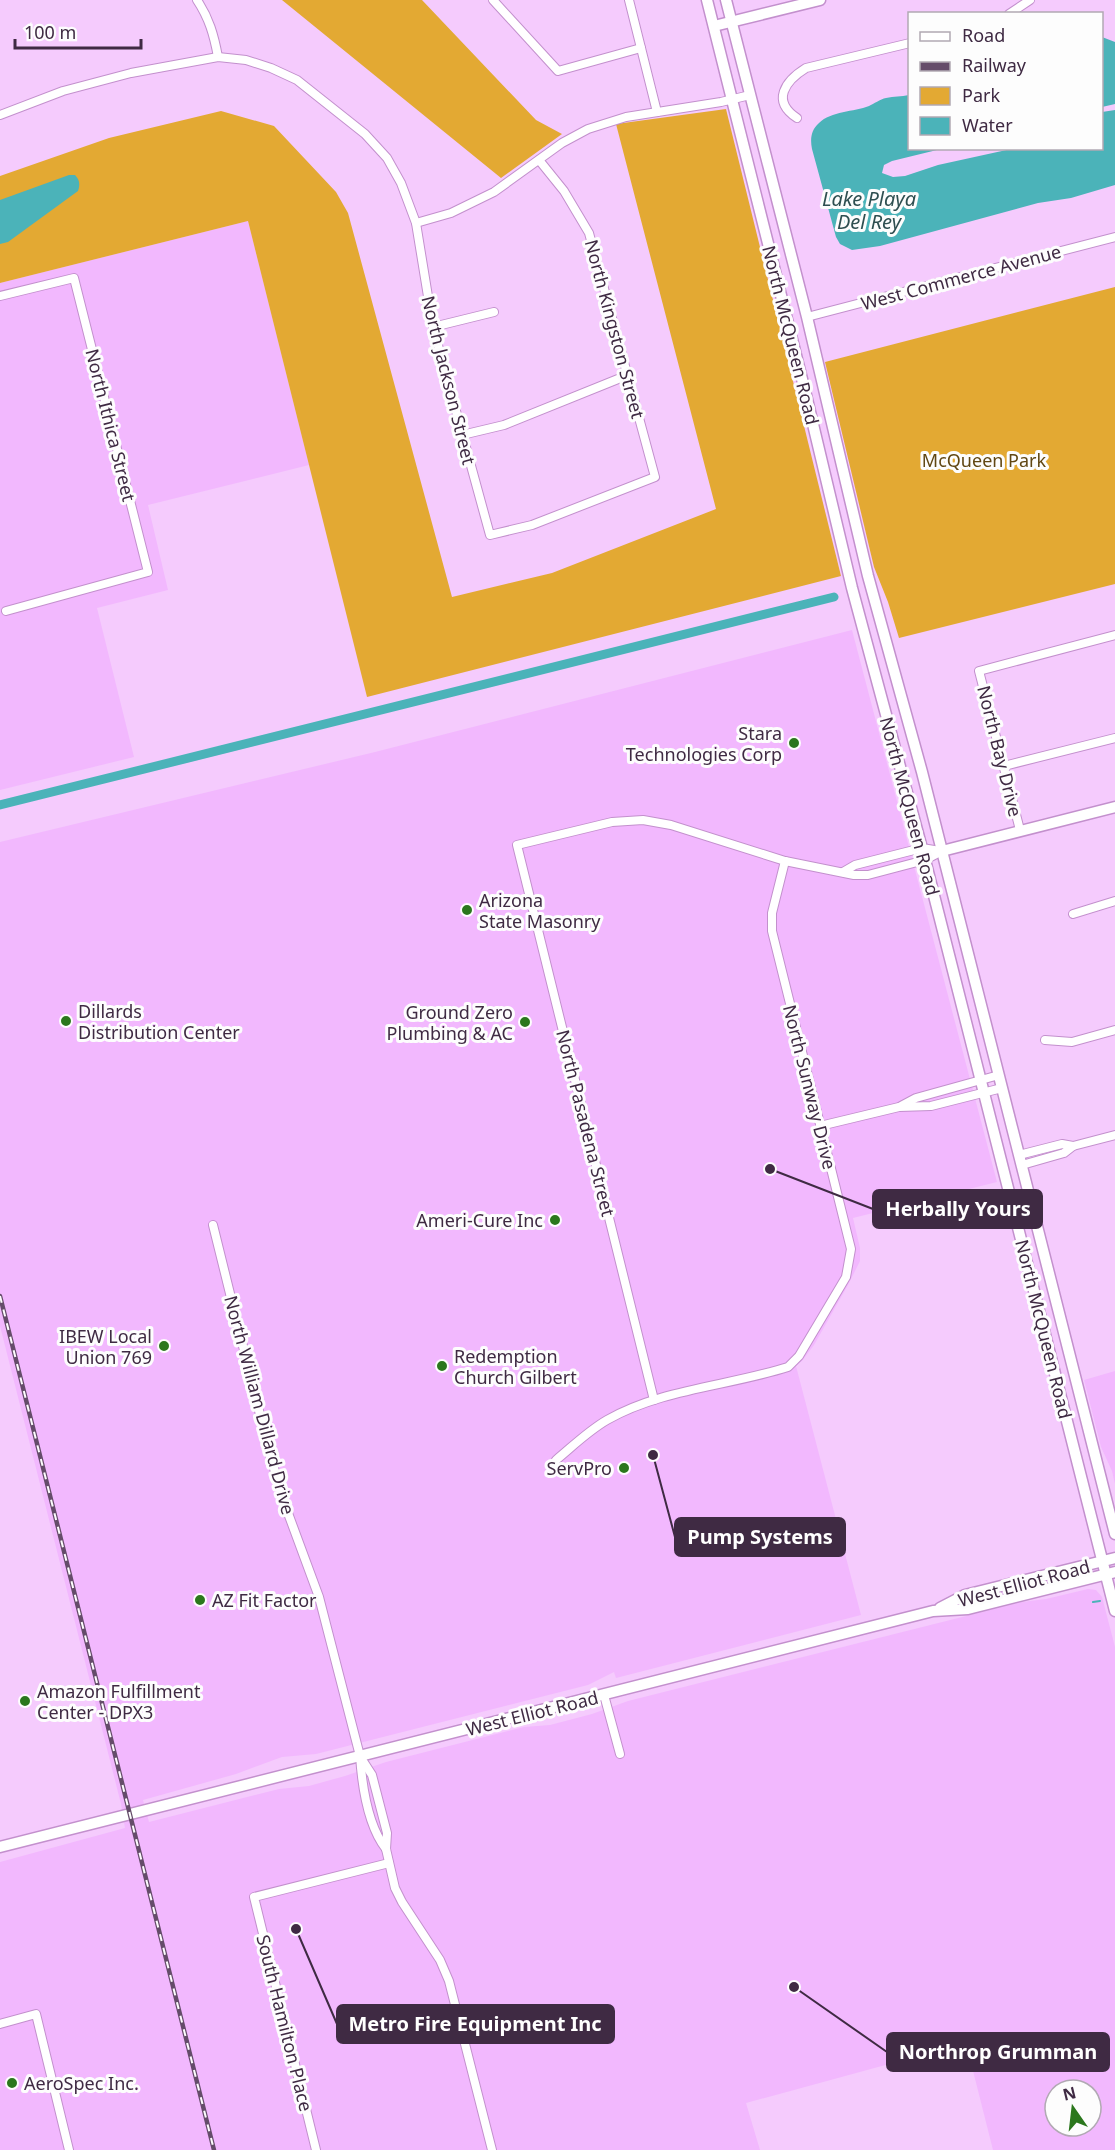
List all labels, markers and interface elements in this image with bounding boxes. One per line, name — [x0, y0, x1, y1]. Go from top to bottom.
scale bar — [15, 12, 141, 50]
legend — [908, 12, 1103, 150]
text: 100 m — [24, 20, 76, 44]
text: Road — [962, 23, 1005, 47]
text: Railway — [962, 53, 1027, 77]
text: Park — [962, 83, 1000, 107]
text: Water — [962, 113, 1013, 137]
water label: Lake Playa Del Rey — [822, 185, 916, 235]
street label: North Kingston Street — [580, 237, 651, 422]
street label: West Commerce Avenue — [858, 239, 1064, 315]
street label: North McQueen Road — [757, 243, 825, 427]
street label: North Jackson Street — [416, 293, 482, 467]
street label: North Ithica Street — [80, 346, 142, 504]
park label: McQueen Park — [922, 448, 1047, 472]
street label: North Bay Drive — [972, 683, 1028, 819]
street label: North McQueen Road — [875, 714, 945, 898]
place label: Stara Technologies Corp — [626, 721, 782, 766]
marker: Stara Technologies Corp — [787, 736, 801, 750]
place label: Arizona State Masonry — [479, 888, 601, 933]
marker: Arizona State Masonry — [460, 903, 474, 917]
place label: Dillards Distribution Center — [78, 999, 240, 1044]
place label: Ground Zero Plumbing & AC — [387, 1000, 513, 1045]
street label: North Sunway Drive — [778, 1002, 842, 1172]
marker: Dillards Distribution Center — [59, 1014, 73, 1028]
marker: Ground Zero Plumbing & AC — [518, 1015, 532, 1029]
street label: North Pasadena Street — [551, 1027, 621, 1219]
callout: Herbally Yours — [873, 1190, 1042, 1228]
text: Herbally Yours — [885, 1195, 1031, 1222]
place label: Ameri-Cure Inc — [416, 1208, 543, 1232]
marker: Ameri-Cure Inc — [548, 1213, 562, 1227]
street label: North McQueen Road — [1010, 1237, 1078, 1421]
street label: North William Dillard Drive — [219, 1293, 301, 1517]
place label: IBEW Local Union 769 — [59, 1324, 152, 1369]
marker: IBEW Local Union 769 — [157, 1339, 171, 1353]
place label: Redemption Church Gilbert — [454, 1344, 577, 1389]
marker: Redemption Church Gilbert — [435, 1359, 449, 1373]
place label: ServPro — [547, 1456, 612, 1480]
marker: ServPro — [617, 1461, 631, 1475]
callout: Pump Systems — [675, 1518, 845, 1556]
text: Pump Systems — [687, 1523, 833, 1550]
street label: West Elliot Road — [955, 1554, 1093, 1612]
place label: AZ Fit Factor — [212, 1588, 317, 1612]
marker: AZ Fit Factor — [193, 1593, 207, 1607]
place label: Amazon Fulfillment Center - DPX3 — [37, 1679, 201, 1724]
street label: West Elliot Road — [463, 1685, 601, 1741]
marker: Amazon Fulfillment Center - DPX3 — [18, 1694, 32, 1708]
street label: South Hamilton Place — [251, 1932, 319, 2114]
callout: Metro Fire Equipment Inc — [337, 2005, 614, 2043]
text: Metro Fire Equipment Inc — [348, 2010, 602, 2037]
callout: Northrop Grumman — [887, 2033, 1109, 2071]
text: Northrop Grumman — [899, 2038, 1097, 2065]
place label: AeroSpec Inc. — [24, 2071, 139, 2095]
marker: AeroSpec Inc. — [5, 2076, 19, 2090]
north arrow — [1043, 2078, 1103, 2138]
text: N — [1060, 2081, 1078, 2106]

